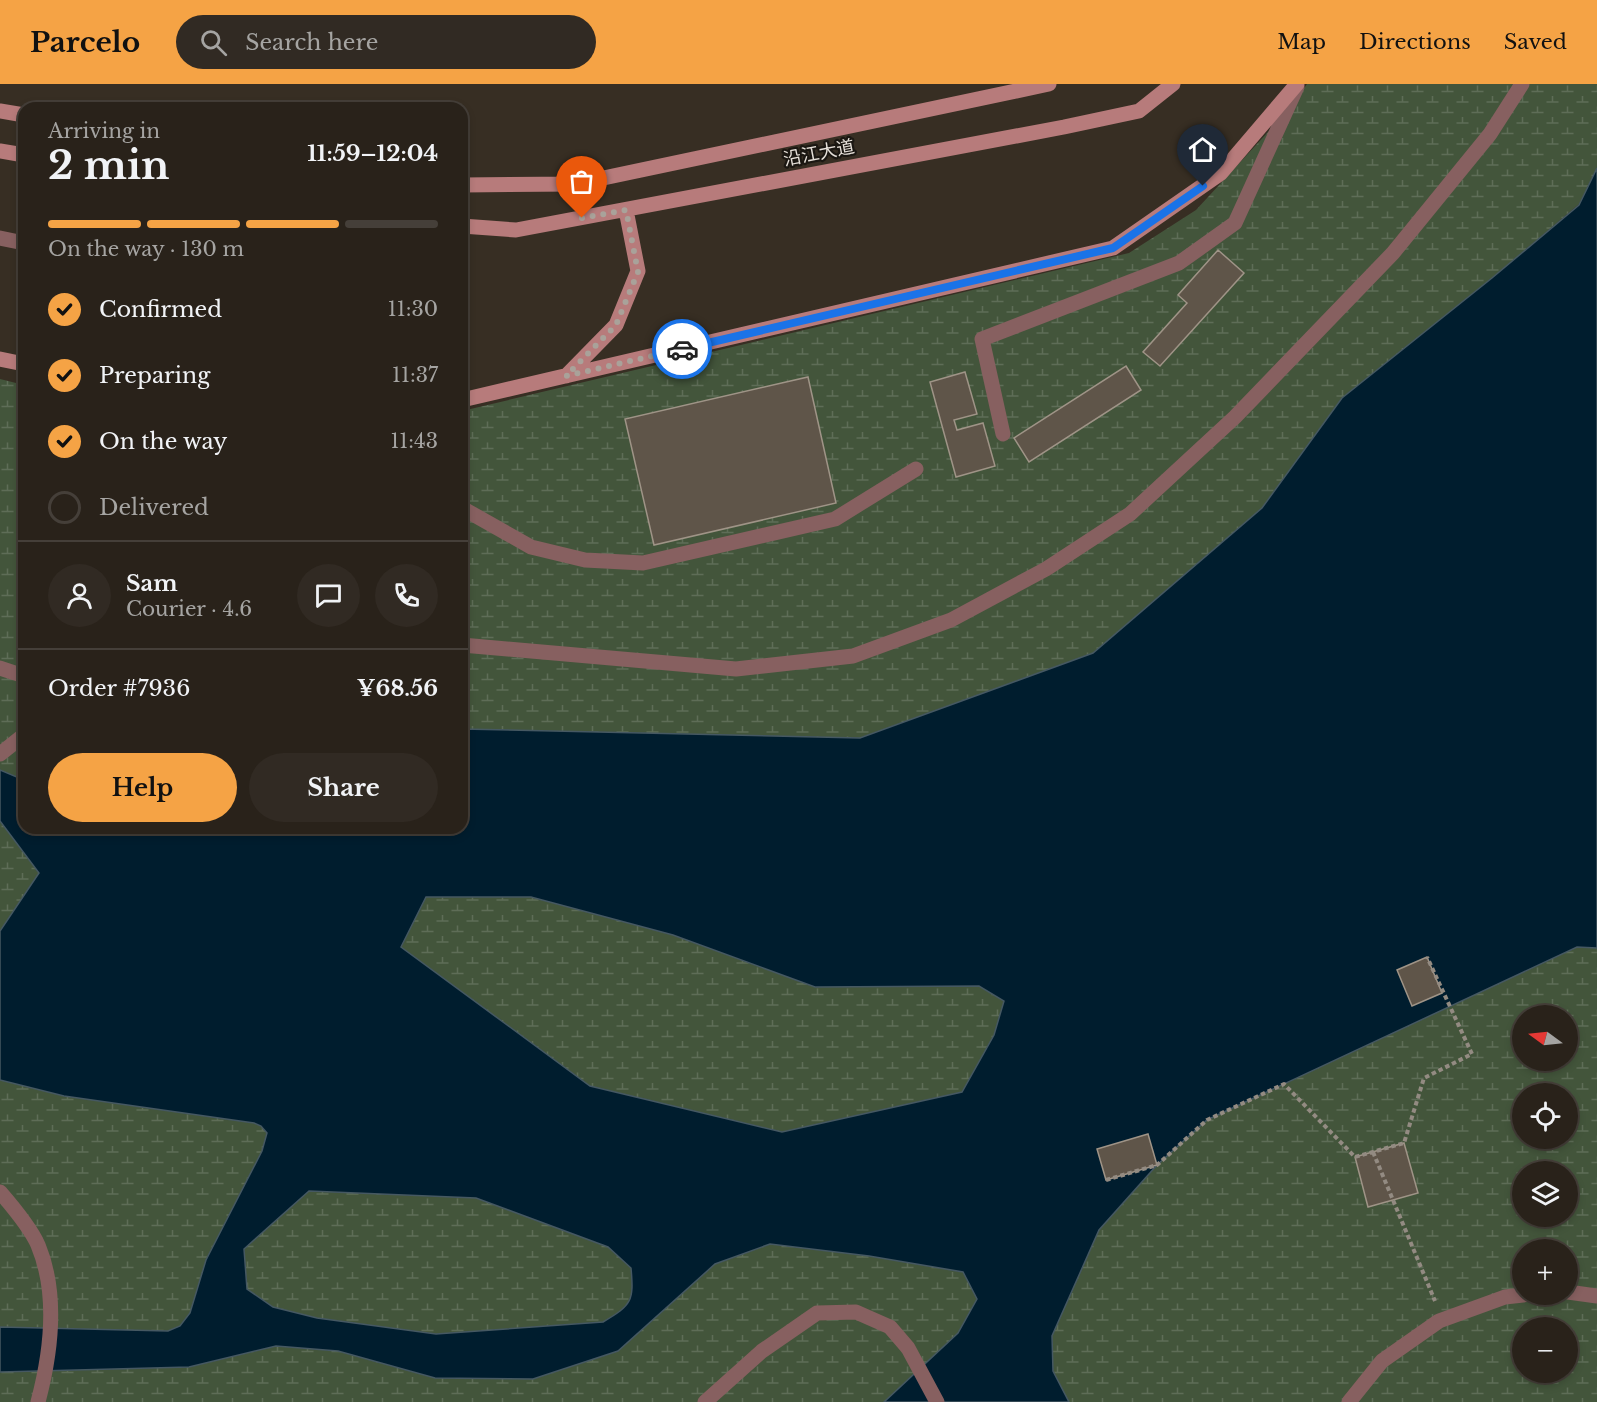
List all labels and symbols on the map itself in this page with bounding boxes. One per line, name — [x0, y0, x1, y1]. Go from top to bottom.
pin — [1177, 124, 1228, 186]
street label: 沿江大道 — [782, 135, 856, 171]
pin — [556, 156, 607, 218]
courier — [652, 319, 712, 379]
north arrow — [1512, 1005, 1578, 1071]

